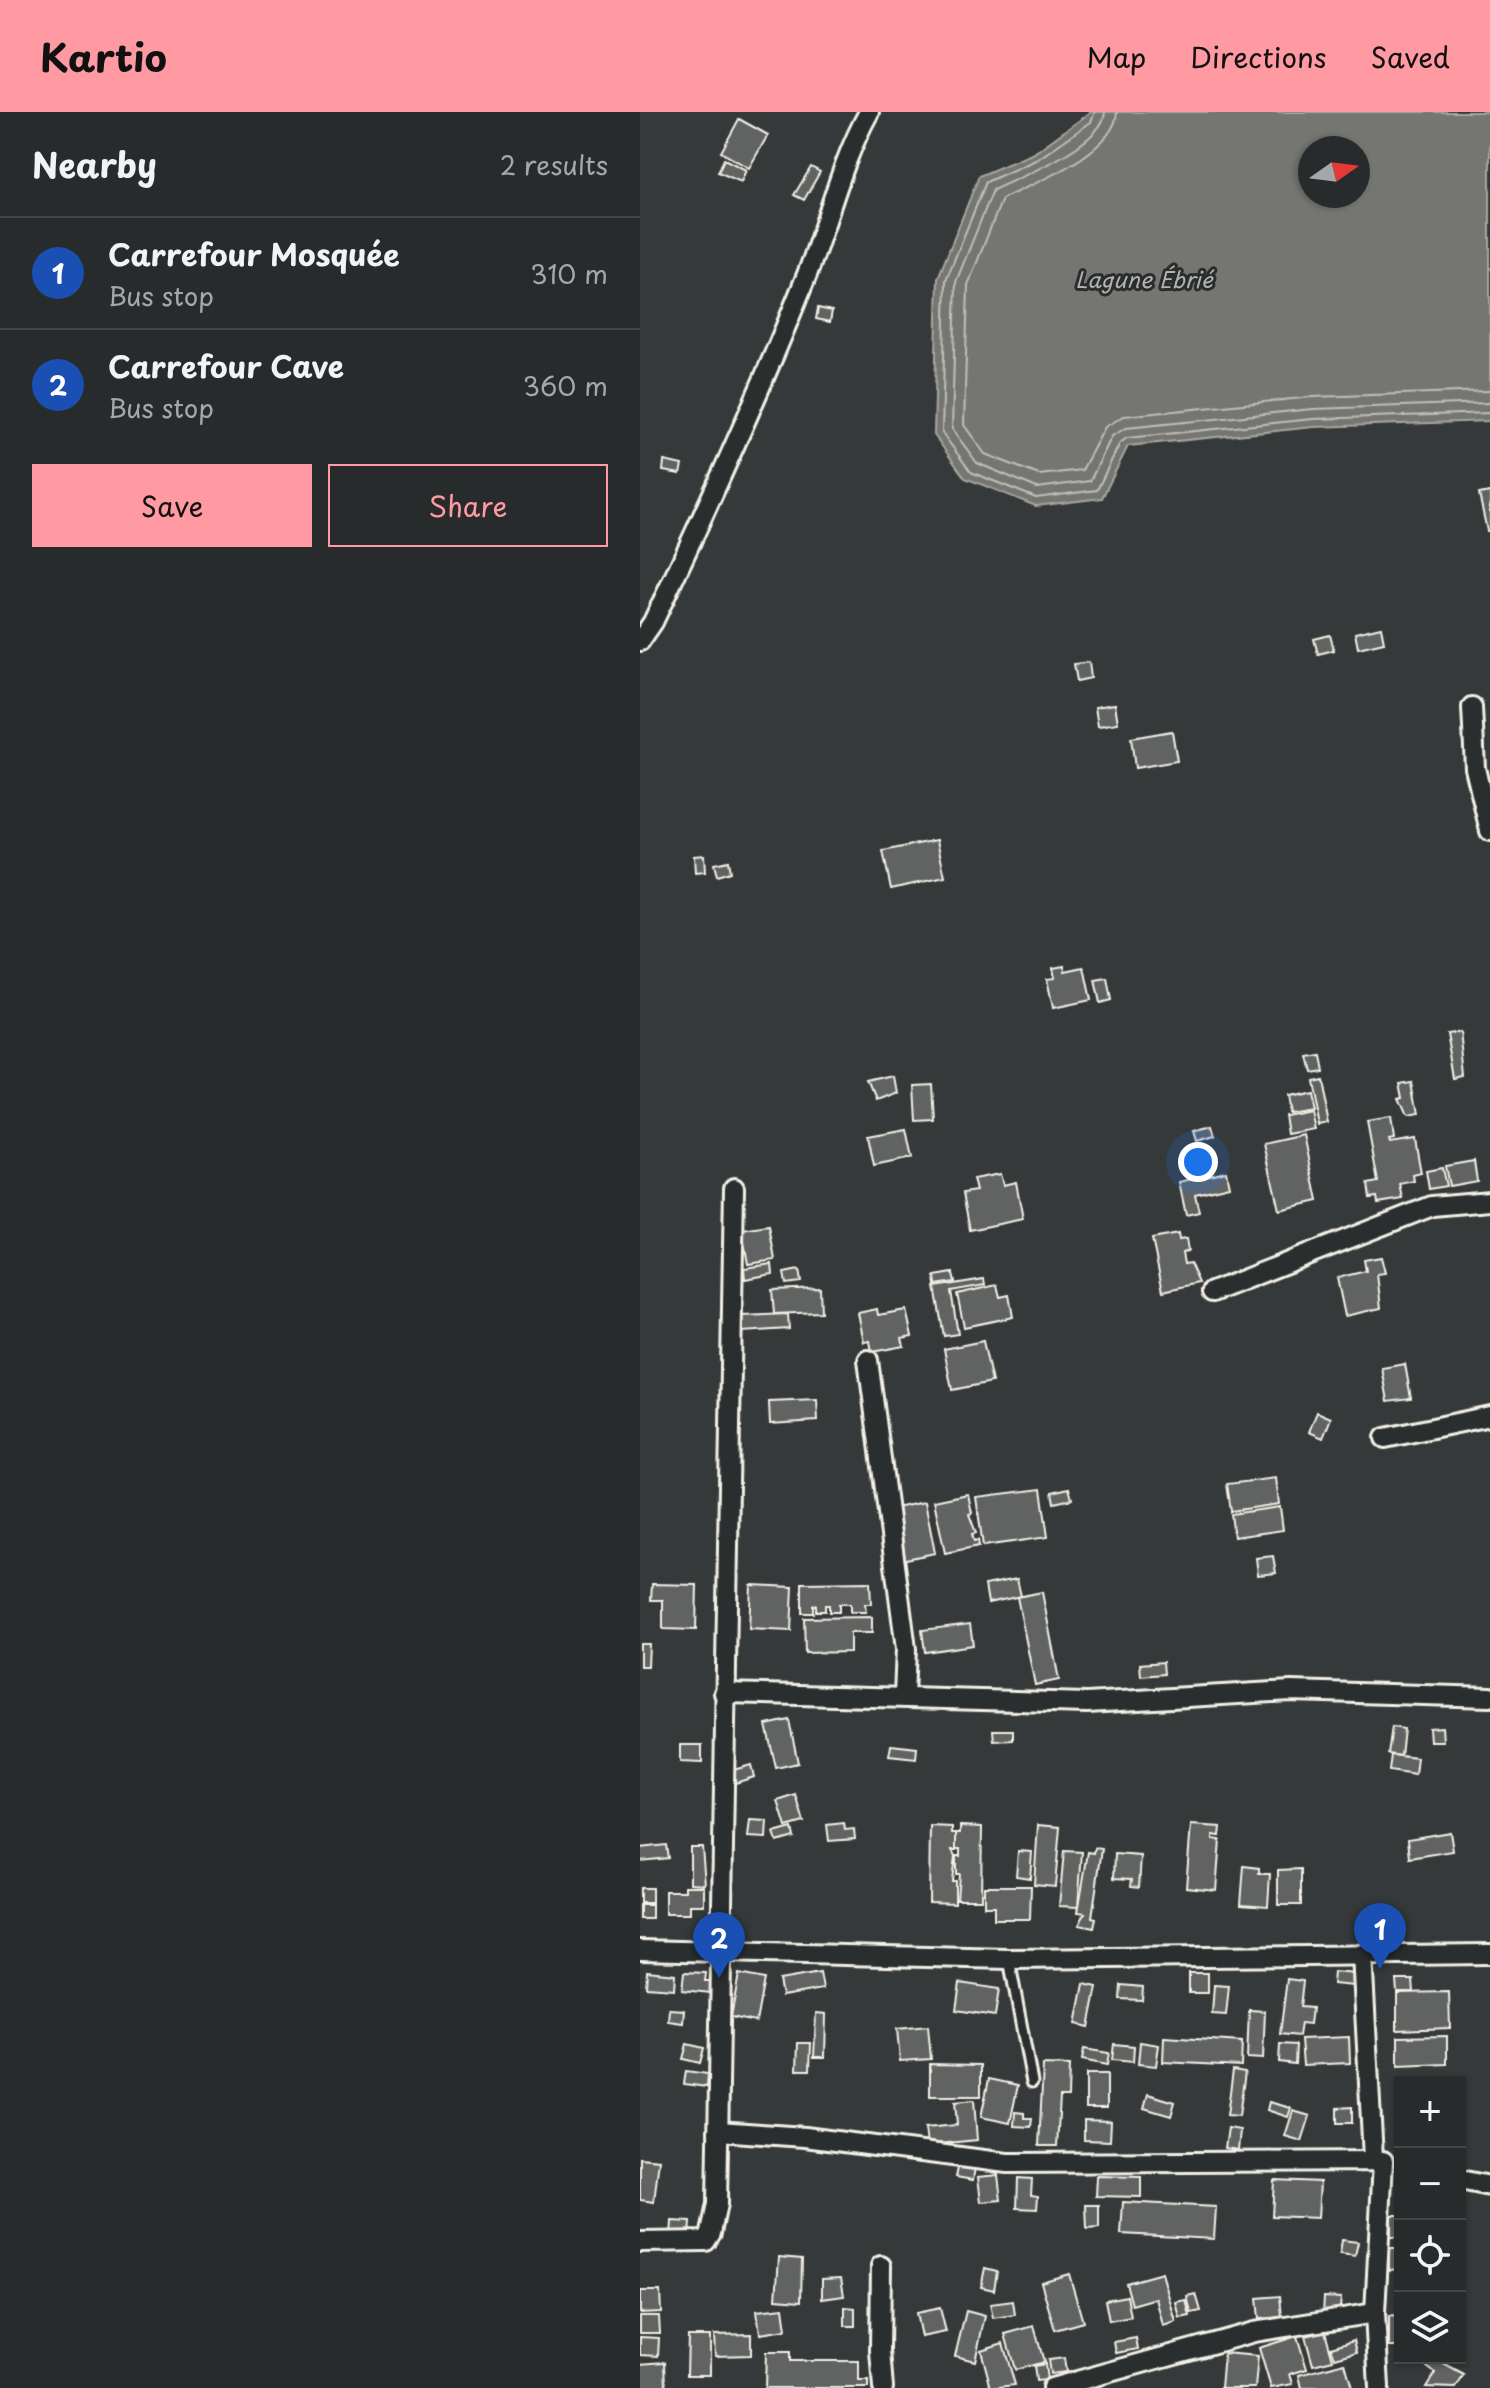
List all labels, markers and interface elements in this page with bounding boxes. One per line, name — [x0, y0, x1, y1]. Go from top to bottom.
text: Kartio — [40, 28, 167, 85]
text: Map — [1087, 35, 1146, 78]
text: Directions — [1190, 35, 1327, 78]
text: Saved — [1371, 35, 1450, 78]
north arrow — [1298, 136, 1370, 208]
text: Nearby — [32, 138, 157, 190]
text: 2 results — [500, 145, 608, 184]
text: Carrefour Mosquée — [108, 231, 400, 276]
text: 1 — [52, 254, 64, 293]
text: 310 m — [530, 254, 608, 293]
water label: Lagune Ébrié — [1075, 262, 1215, 295]
text: Bus stop — [108, 276, 214, 315]
text: Carrefour Cave — [108, 343, 344, 388]
text: 2 — [49, 366, 67, 405]
text: 360 m — [523, 366, 608, 405]
text: Bus stop — [108, 388, 214, 427]
button: Save — [32, 464, 312, 547]
button: Share — [328, 464, 608, 547]
your location — [1178, 1142, 1218, 1182]
pin: 1 — [1354, 1903, 1406, 1969]
pin: 2 — [693, 1912, 745, 1978]
map controls — [1394, 2076, 1466, 2364]
button: + — [1394, 2076, 1466, 2148]
button: − — [1394, 2148, 1466, 2220]
button: locate — [1394, 2220, 1466, 2292]
button: layers — [1394, 2292, 1466, 2364]

